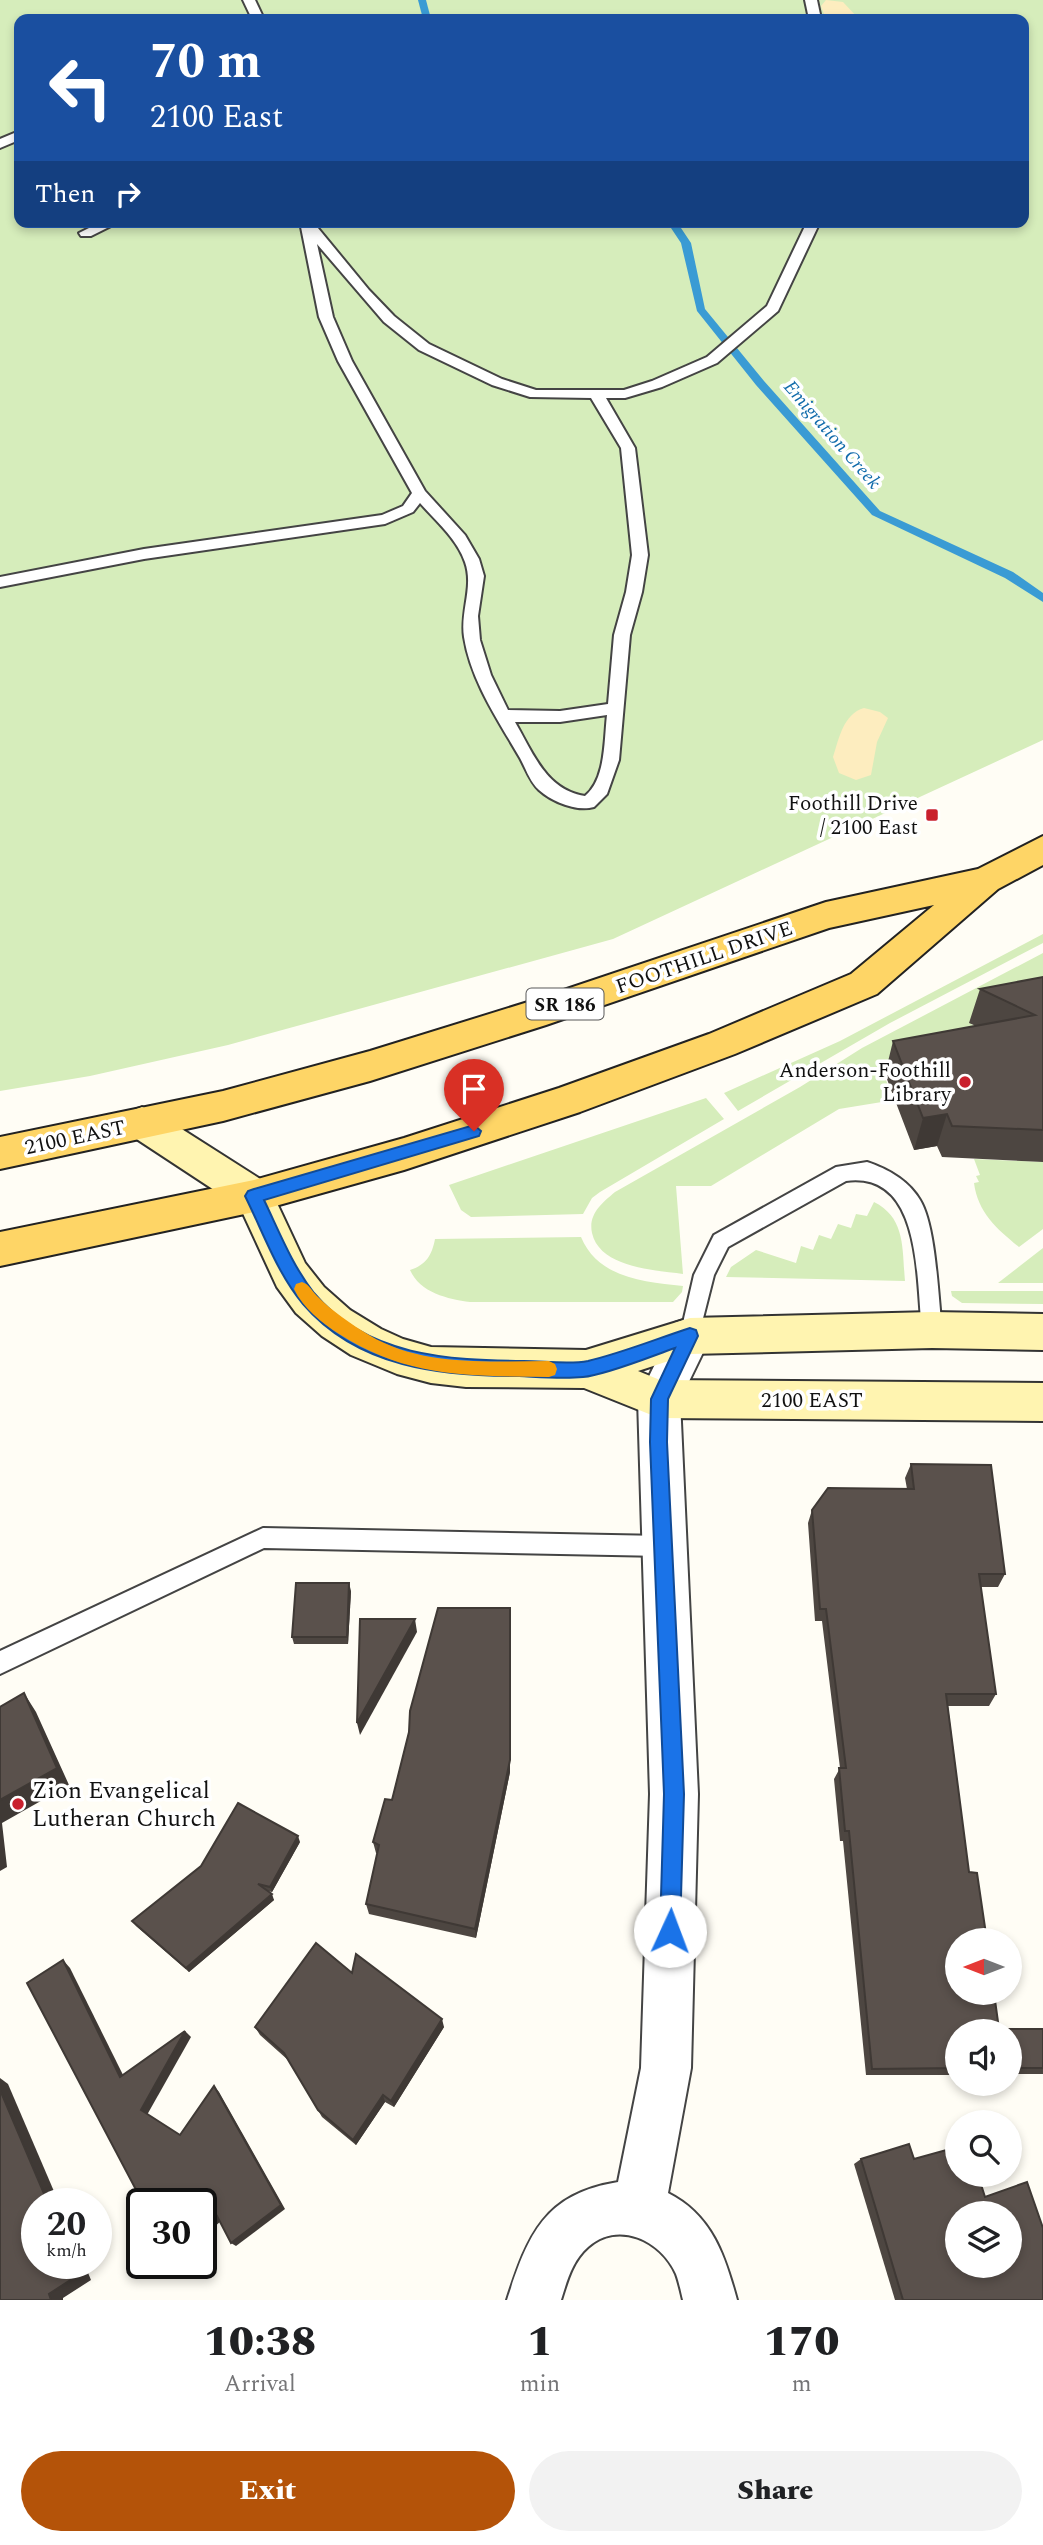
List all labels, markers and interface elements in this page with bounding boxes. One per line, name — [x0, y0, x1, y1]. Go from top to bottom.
text: 70 m — [150, 25, 261, 100]
icon: left — [35, 42, 126, 133]
text: 2100 East — [150, 93, 283, 142]
text: Then — [35, 174, 95, 214]
icon: right — [109, 175, 147, 213]
water label: Emigration Creek — [776, 374, 888, 496]
place label: Foothill Drive / 2100 East — [788, 788, 918, 844]
marker: Foothill Drive / 2100 East — [924, 807, 940, 823]
street label: FOOTHILL DRIVE — [611, 913, 797, 1003]
road number: SR 186 — [526, 988, 604, 1020]
place label: Anderson-Foothill Library — [779, 1055, 952, 1111]
pin — [444, 1059, 504, 1131]
icon: arrive — [455, 1070, 493, 1108]
marker: Anderson-Foothill Library — [957, 1074, 973, 1090]
street label: 2100 EAST — [22, 1112, 128, 1164]
street label: 2100 EAST — [761, 1385, 863, 1417]
place label: Zion Evangelical Lutheran Church — [32, 1773, 216, 1837]
marker: Zion Evangelical Lutheran Church — [10, 1796, 26, 1812]
position arrow — [633, 1894, 707, 1968]
north arrow — [945, 1928, 1022, 2006]
map controls — [945, 1928, 1022, 2278]
button: sound — [945, 2019, 1022, 2096]
button: search — [945, 2110, 1022, 2187]
speed limit sign: 30 — [126, 2188, 217, 2279]
text: 20 — [47, 2198, 86, 2251]
button: layers — [945, 2201, 1022, 2278]
text: km/h — [46, 2237, 87, 2264]
text: 10:38 — [204, 2311, 316, 2374]
text: 1 — [527, 2311, 553, 2374]
text: 170 — [764, 2311, 839, 2374]
text: Arrival — [224, 2367, 296, 2402]
text: min — [520, 2367, 560, 2402]
text: m — [792, 2367, 811, 2402]
button: Exit — [21, 2451, 515, 2531]
button: Share — [529, 2451, 1022, 2531]

